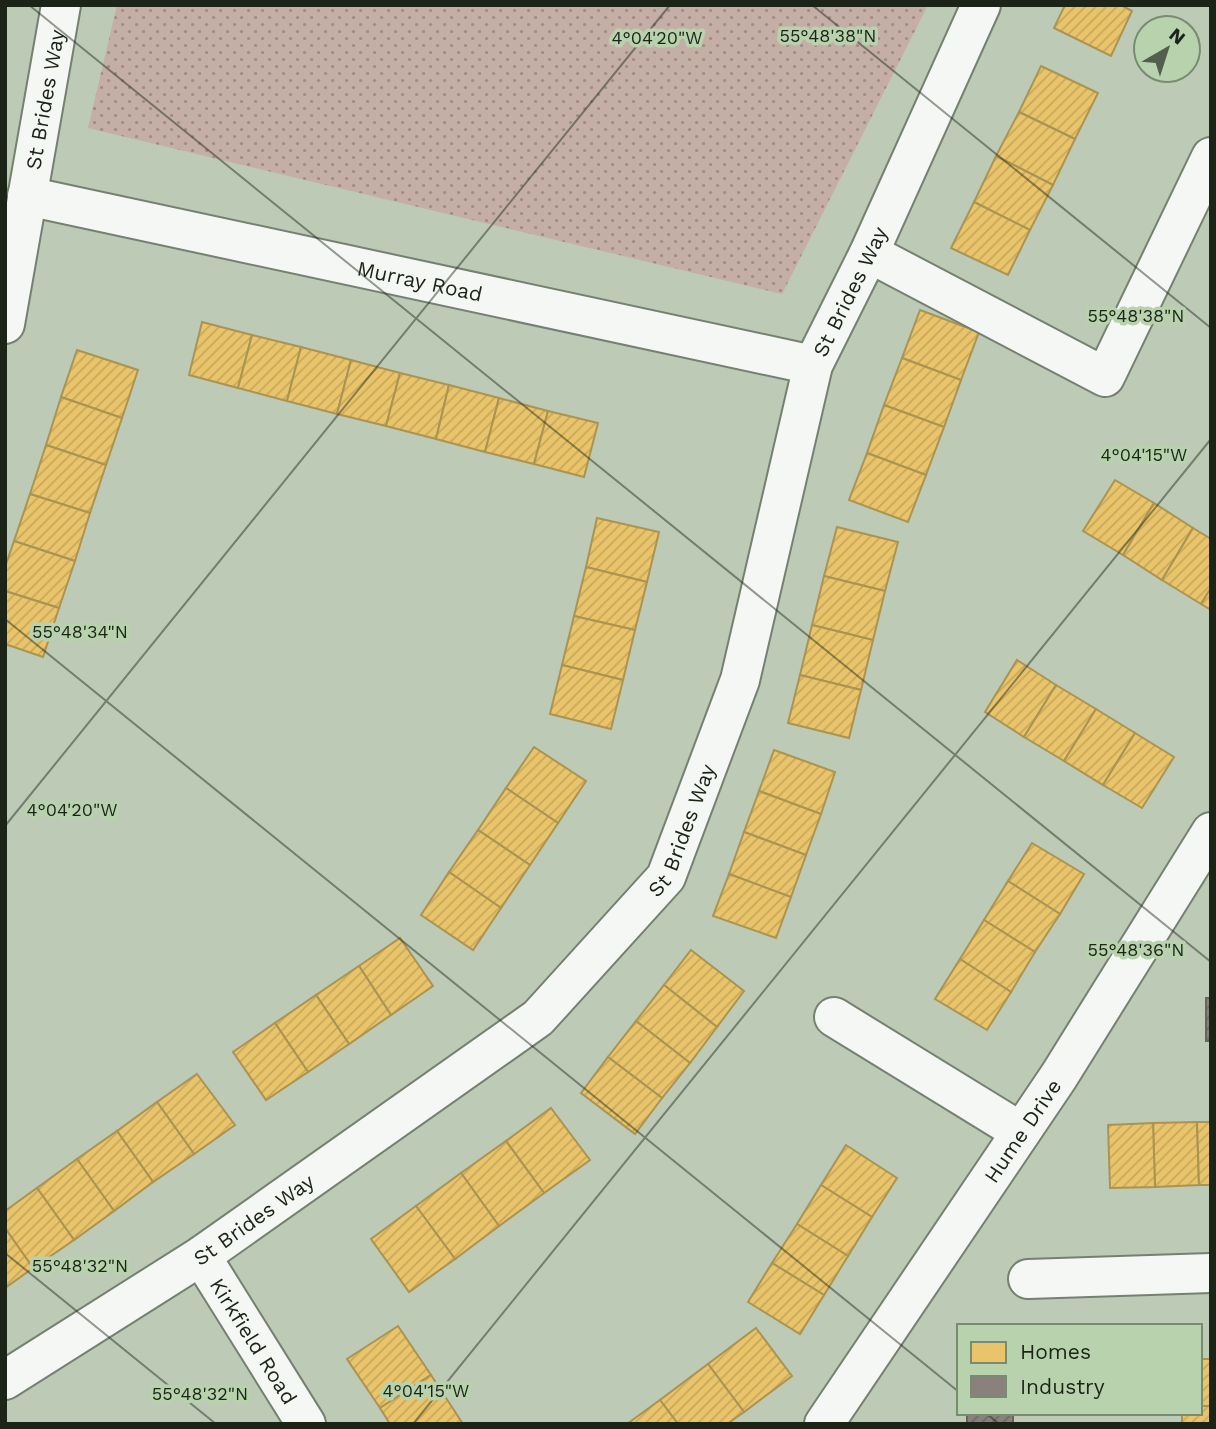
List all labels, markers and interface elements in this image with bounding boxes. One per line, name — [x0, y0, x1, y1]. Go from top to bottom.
north arrow — [1132, 14, 1202, 84]
text: N — [1165, 23, 1190, 50]
text: 55°48'38"N — [779, 25, 877, 46]
street label: St Brides Way — [20, 27, 69, 171]
text: 4°04'20"W — [611, 27, 703, 48]
street label: St Brides Way — [807, 222, 892, 360]
street label: Murray Road — [355, 255, 485, 306]
text: 55°48'38"N — [1087, 305, 1185, 326]
text: 4°04'15"W — [1101, 444, 1187, 465]
text: 55°48'34"N — [32, 621, 128, 642]
street label: St Brides Way — [642, 760, 720, 902]
text: 4°04'20"W — [26, 799, 118, 820]
text: 55°48'36"N — [1088, 939, 1184, 960]
street label: Hume Drive — [978, 1074, 1066, 1187]
street label: St Brides Way — [189, 1168, 319, 1270]
text: 55°48'32"N — [32, 1255, 128, 1276]
street label: Kirkfield Road — [205, 1273, 303, 1408]
legend — [957, 1324, 1202, 1415]
text: Homes — [1020, 1339, 1091, 1364]
text: Industry — [1020, 1374, 1105, 1399]
text: 4°04'15"W — [383, 1380, 469, 1401]
text: 55°48'32"N — [152, 1383, 248, 1404]

